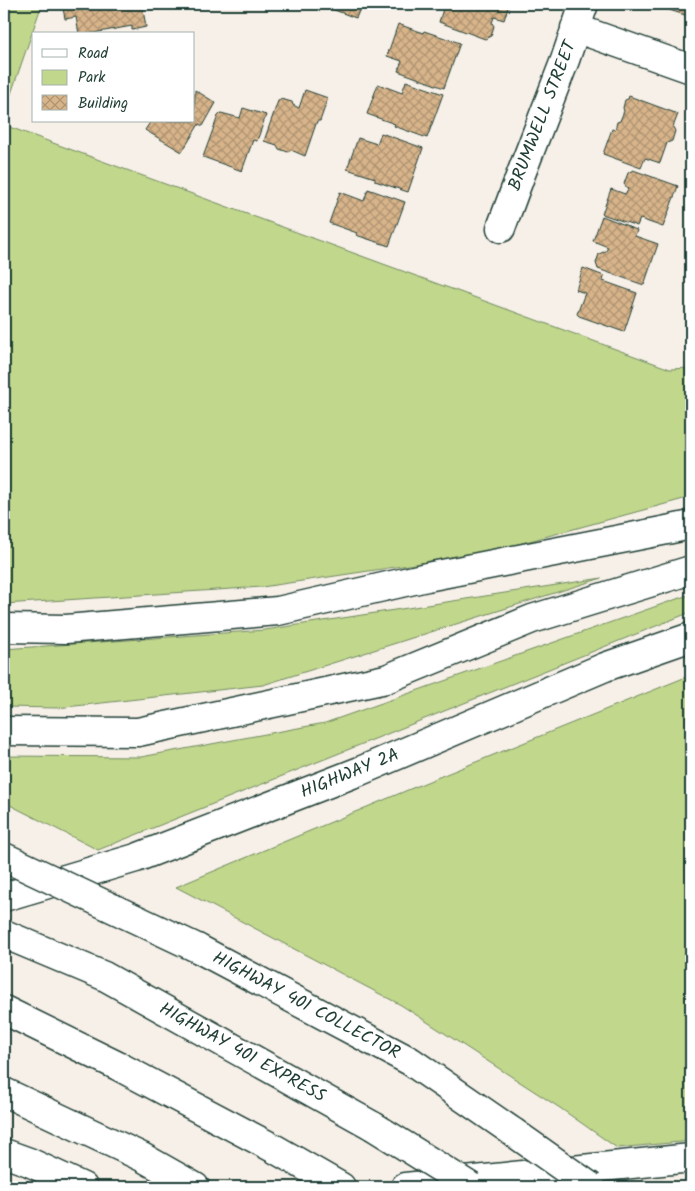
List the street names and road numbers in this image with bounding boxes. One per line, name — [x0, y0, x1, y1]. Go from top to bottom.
street label: BRUMWELL STREET — [501, 35, 585, 195]
street label: HIGHWAY 2A — [296, 741, 404, 807]
street label: HIGHWAY 401 COLLECTOR — [207, 944, 405, 1068]
street label: HIGHWAY 401 EXPRESS — [153, 995, 331, 1111]

